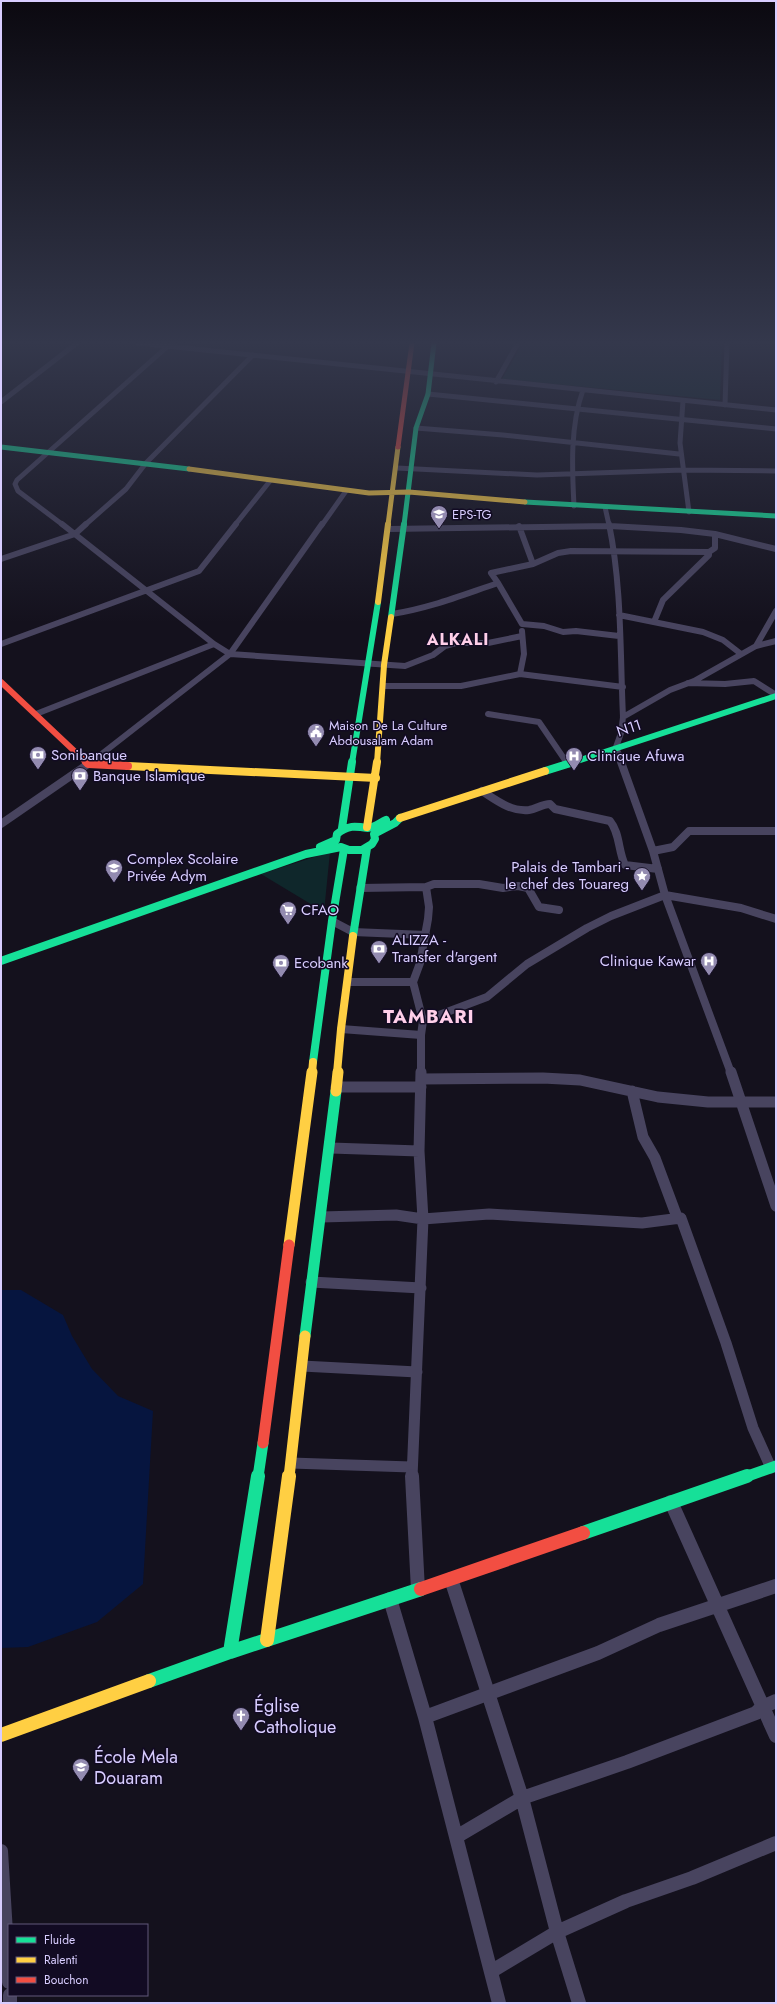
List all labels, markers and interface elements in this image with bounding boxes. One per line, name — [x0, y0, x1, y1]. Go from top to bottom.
school or university icon: EPS-TG — [429, 504, 449, 529]
place label: EPS-TG — [452, 505, 492, 524]
district label: ALKALI — [426, 628, 489, 651]
street label: N11 — [614, 714, 644, 742]
place label: Maison De La Culture Abdousalam Adam — [329, 716, 448, 750]
public building icon: Maison De La Culture Abdousalam Adam — [306, 722, 326, 747]
place label: Sonibanque — [51, 744, 127, 766]
bank icon: Sonibanque — [28, 745, 48, 770]
place label: Clinique Afuwa — [587, 745, 685, 767]
hospital icon: Clinique Afuwa — [564, 746, 584, 771]
place label: Banque Islamique — [93, 765, 206, 787]
bank icon: Banque Islamique — [70, 766, 90, 791]
place label: Complex Scolaire Privée Adym — [127, 848, 239, 887]
place label: Palais de Tambari - le chef des Touareg — [505, 856, 630, 895]
school or university icon: Complex Scolaire Privée Adym — [104, 858, 124, 883]
place icon: Palais de Tambari - le chef des Touareg — [632, 866, 652, 891]
place label: CFAO — [301, 899, 339, 921]
supermarket icon: CFAO — [278, 900, 298, 925]
place label: ALIZZA - Transfer d'argent — [392, 929, 497, 968]
bank icon: ALIZZA - Transfer d'argent — [369, 939, 389, 964]
place label: Clinique Kawar — [600, 950, 697, 972]
hospital icon: Clinique Kawar — [699, 951, 719, 976]
place label: Ecobank — [294, 952, 348, 974]
bank icon: Ecobank — [271, 953, 291, 978]
district label: TAMBARI — [383, 1003, 475, 1030]
place label: Église Catholique — [254, 1693, 336, 1740]
church icon: Église Catholique — [231, 1706, 251, 1731]
place label: École Mela Douaram — [94, 1744, 178, 1791]
school or university icon: École Mela Douaram — [71, 1757, 91, 1782]
legend — [8, 1924, 148, 1996]
text: Fluide — [44, 1931, 75, 1949]
text: Ralenti — [44, 1951, 78, 1969]
text: Bouchon — [44, 1971, 88, 1989]

